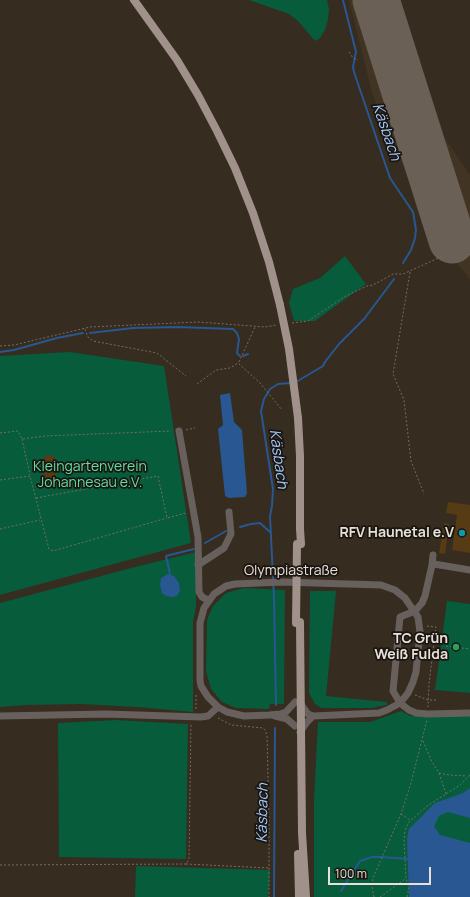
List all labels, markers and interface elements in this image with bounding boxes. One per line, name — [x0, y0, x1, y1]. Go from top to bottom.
water label: Käsbach — [368, 101, 404, 163]
water label: Käsbach — [265, 428, 291, 490]
park label: Kleingartenverein Johannesau e.V. — [33, 459, 147, 492]
place label: RFV Haunetal e.V — [339, 525, 454, 541]
marker: RFV Haunetal e.V — [457, 528, 467, 538]
street label: Olympiastraße — [244, 563, 338, 579]
place label: TC Grün Weiß Fulda — [374, 631, 448, 664]
marker: TC Grün Weiß Fulda — [451, 642, 461, 652]
water label: Käsbach — [253, 783, 273, 843]
scale bar — [330, 859, 433, 885]
text: 100 m — [335, 865, 367, 882]

